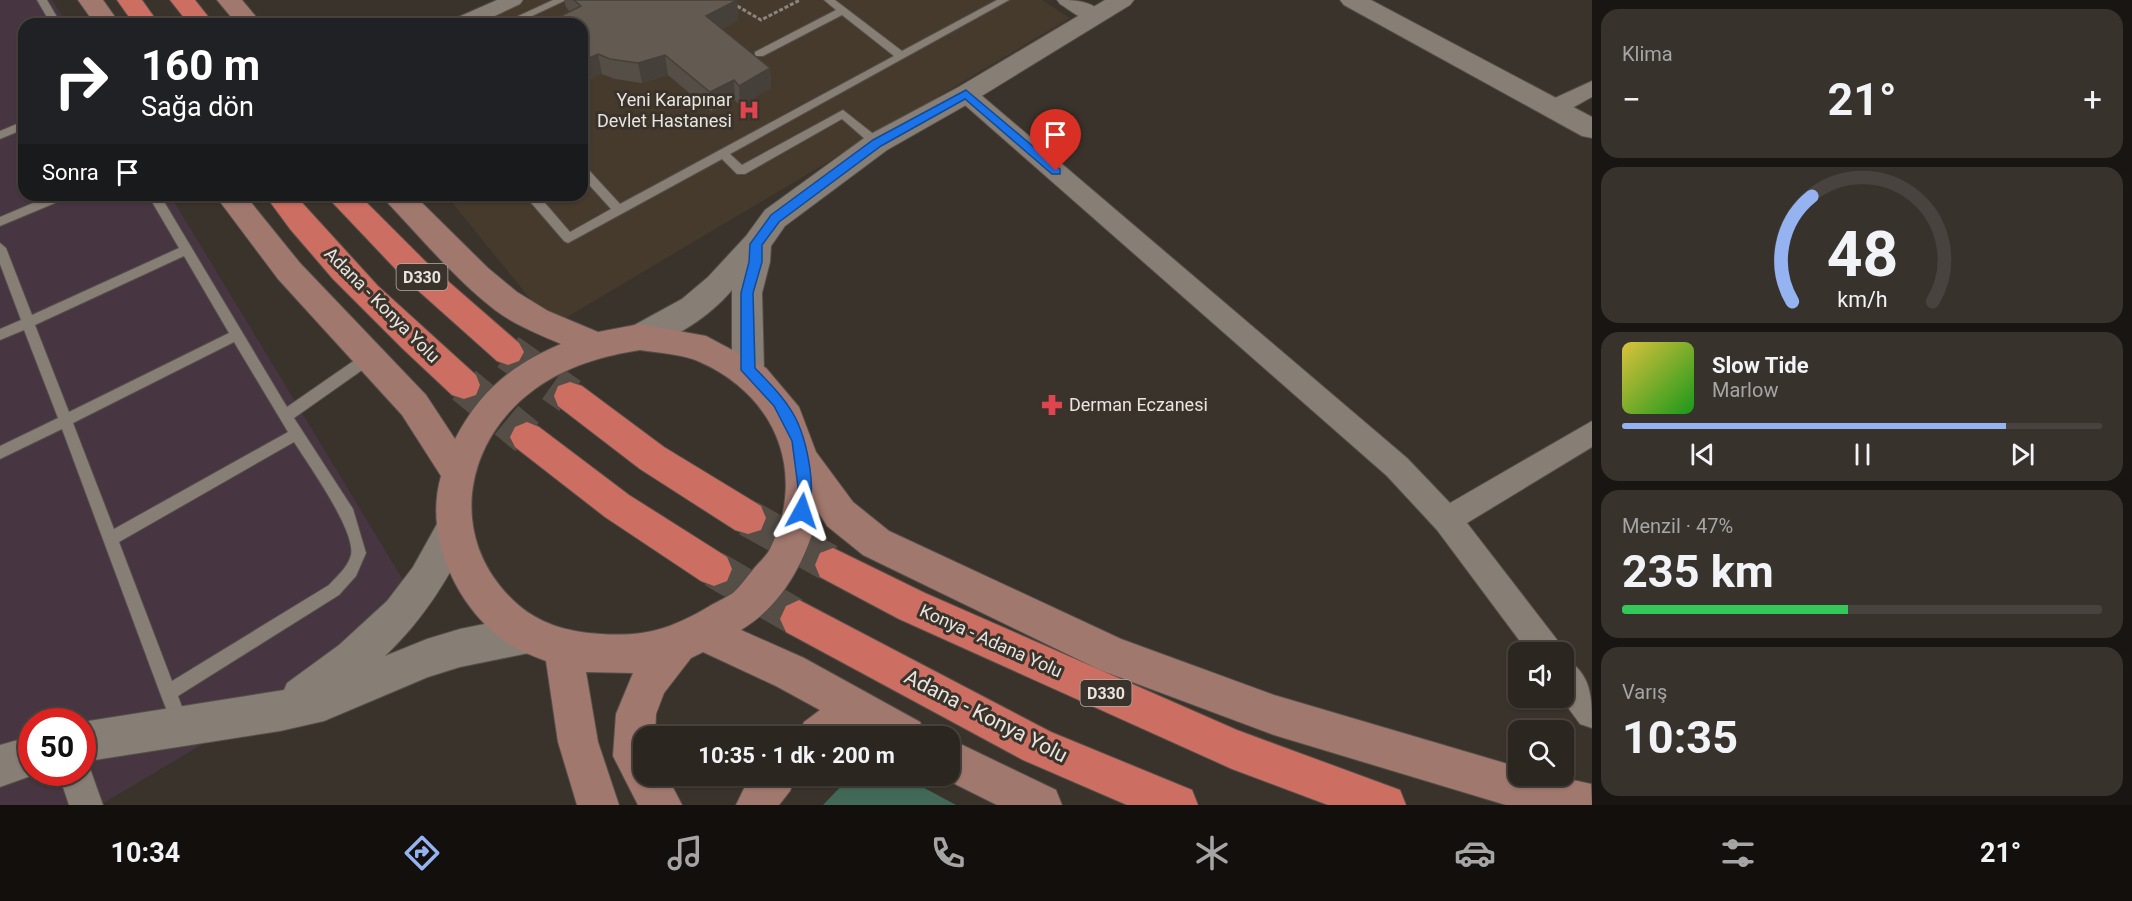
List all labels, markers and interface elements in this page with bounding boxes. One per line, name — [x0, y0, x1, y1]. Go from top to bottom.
text: 160 m — [141, 41, 260, 90]
icon: right — [42, 42, 120, 120]
text: Klima — [1622, 42, 1673, 66]
text: 21° — [1827, 73, 1897, 126]
text: − — [1622, 80, 1641, 119]
text: + — [2083, 80, 2102, 119]
place label: Yeni Karapınar Devlet Hastanesi — [597, 89, 732, 131]
text: Sağa dön — [141, 91, 254, 123]
hospital icon: Yeni Karapınar Devlet Hastanesi — [737, 98, 761, 122]
pin — [1030, 109, 1081, 171]
icon: arrive — [1039, 118, 1072, 151]
icon: arrive — [111, 156, 144, 189]
text: Sonra — [42, 160, 99, 185]
text: 48 — [1826, 218, 1898, 291]
street label: Adana - Konya Yolu — [320, 243, 444, 367]
road number: D330 — [396, 264, 448, 290]
text: km/h — [1837, 287, 1887, 312]
text: Slow Tide — [1712, 353, 1809, 378]
text: Marlow — [1712, 378, 1778, 402]
pharmacy icon: Derman Eczanesi — [1040, 393, 1064, 417]
place label: Derman Eczanesi — [1069, 394, 1208, 415]
icon: previous — [1686, 438, 1719, 471]
icon: pause — [1846, 438, 1879, 471]
icon: next — [2006, 438, 2039, 471]
position arrow — [770, 479, 834, 543]
text: Menzil · 47% — [1622, 514, 1733, 538]
text: 235 km — [1622, 545, 1774, 598]
street label: Konya - Adana Yolu — [917, 600, 1066, 681]
map controls — [1508, 642, 1574, 786]
button: sound — [1508, 642, 1574, 708]
street label: Adana - Konya Yolu — [900, 665, 1072, 767]
road number: D330 — [1080, 680, 1132, 706]
text: Varış — [1622, 680, 1667, 704]
speed limit sign: 50 — [18, 708, 96, 786]
text: 10:35 — [1622, 711, 1738, 764]
button: search — [1508, 720, 1574, 786]
text: 10:35 · 1 dk · 200 m — [698, 743, 895, 768]
icon: directions — [401, 832, 443, 874]
icon: music — [664, 832, 706, 874]
icon: phone — [927, 832, 969, 874]
icon: climate — [1191, 832, 1233, 874]
icon: car — [1454, 832, 1496, 874]
icon: filters — [1717, 832, 1759, 874]
text: 10:34 — [111, 837, 180, 869]
text: 21° — [1980, 837, 2021, 869]

